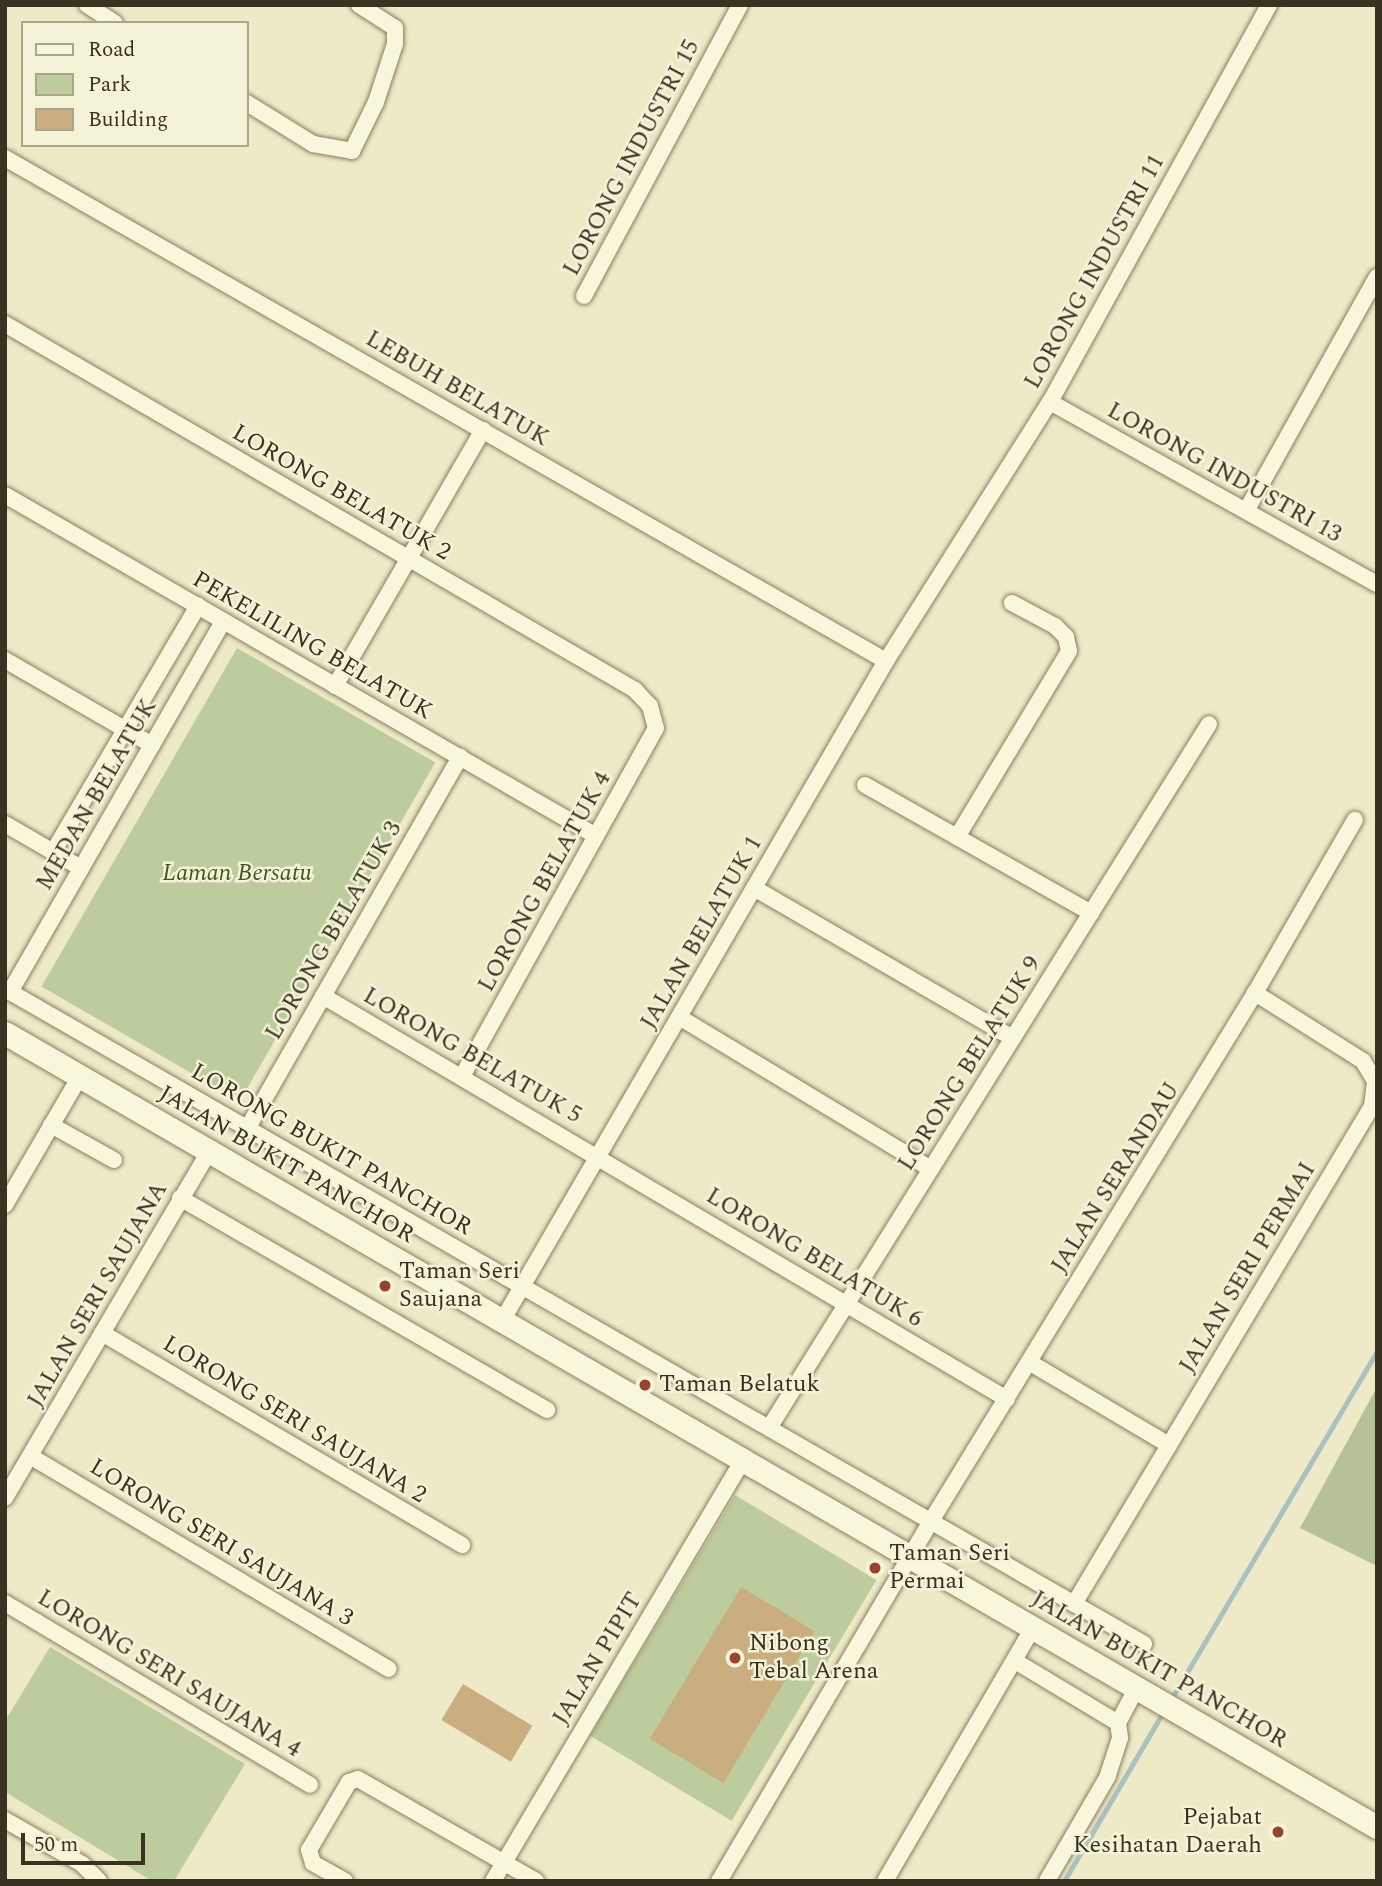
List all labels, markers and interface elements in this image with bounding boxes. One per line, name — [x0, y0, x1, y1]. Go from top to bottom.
legend — [21, 21, 248, 147]
text: Road — [88, 34, 135, 66]
street label: LORONG INDUSTRI 15 — [557, 35, 707, 281]
text: Park — [88, 69, 131, 101]
text: Building — [88, 104, 168, 136]
street label: LORONG INDUSTRI 11 — [1019, 150, 1171, 394]
street label: LEBUH BELATUK — [360, 325, 554, 453]
street label: LORONG INDUSTRI 13 — [1102, 397, 1346, 549]
street label: LORONG BELATUK 2 — [227, 419, 455, 567]
street label: PEKELILING BELATUK — [187, 565, 437, 727]
street label: MEDAN BELATUK — [31, 694, 163, 896]
street label: LORONG BELATUK 4 — [472, 767, 618, 997]
street label: LORONG BELATUK 3 — [260, 817, 408, 1045]
street label: JALAN BELATUK 1 — [635, 831, 769, 1035]
park label: Laman Bersatu — [162, 860, 312, 888]
street label: LORONG BELATUK 9 — [892, 951, 1048, 1177]
street label: LORONG BELATUK 5 — [358, 982, 586, 1130]
street label: LORONG BUKIT PANCHOR — [185, 1058, 477, 1242]
street label: JALAN SERANDAU — [1046, 1077, 1186, 1279]
street label: JALAN BUKIT PANCHOR — [153, 1080, 419, 1250]
street label: JALAN SERI PERMAI — [1174, 1157, 1322, 1379]
street label: JALAN SERI SAUJANA — [22, 1177, 174, 1413]
street label: LORONG BELATUK 6 — [700, 1182, 928, 1334]
place label: Taman Seri Saujana — [399, 1258, 520, 1314]
marker: Taman Seri Saujana — [377, 1278, 393, 1294]
street label: LORONG SERI SAUJANA 2 — [157, 1330, 431, 1510]
place label: Taman Belatuk — [659, 1371, 820, 1399]
marker: Taman Belatuk — [637, 1377, 653, 1393]
street label: LORONG SERI SAUJANA 3 — [84, 1453, 358, 1633]
place label: Taman Seri Permai — [889, 1540, 1010, 1596]
marker: Taman Seri Permai — [867, 1560, 883, 1576]
street label: LORONG SERI SAUJANA 4 — [32, 1584, 306, 1764]
street label: JALAN BUKIT PANCHOR — [1026, 1585, 1292, 1755]
street label: JALAN PIPIT — [547, 1587, 649, 1731]
place label: Nibong Tebal Arena — [749, 1630, 879, 1686]
marker: Nibong Tebal Arena — [727, 1650, 743, 1666]
place label: Pejabat Kesihatan Daerah — [1073, 1804, 1262, 1860]
scale bar — [24, 1820, 149, 1864]
marker: Pejabat Kesihatan Daerah — [1268, 1822, 1288, 1842]
text: 50 m — [34, 1829, 78, 1861]

